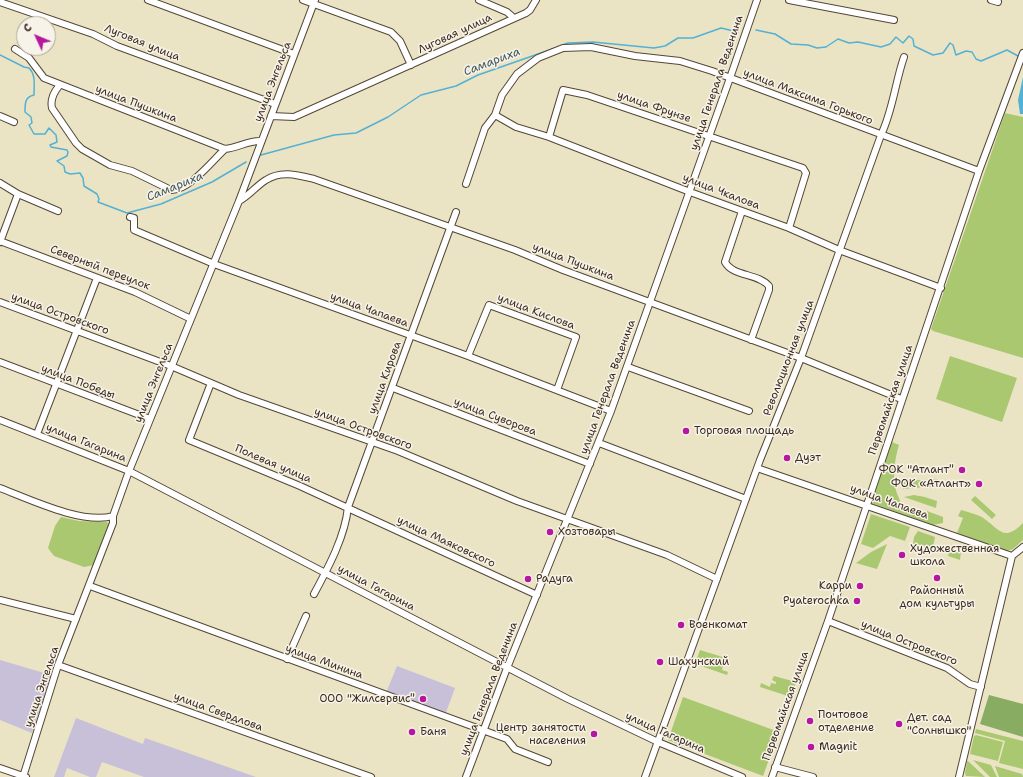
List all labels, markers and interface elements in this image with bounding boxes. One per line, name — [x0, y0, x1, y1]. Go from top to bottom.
street label: Луговая улица — [416, 11, 494, 57]
street label: улица Генерала Веденина — [688, 14, 746, 152]
north arrow — [16, 16, 56, 56]
text: С — [20, 20, 35, 36]
street label: Луговая улица — [102, 22, 182, 64]
street label: улица Энгельса — [252, 40, 294, 124]
water label: Самариха — [462, 45, 522, 79]
street label: улица Максима Горького — [741, 66, 875, 128]
street label: улица Пушкина — [93, 82, 179, 126]
street label: улица Фрунзе — [615, 88, 693, 126]
water label: Самариха — [145, 169, 205, 205]
street label: улица Чкалова — [681, 171, 761, 213]
street label: улица Пушкина — [530, 240, 616, 284]
street label: Северный переулок — [48, 243, 152, 293]
street label: улица Островского — [9, 290, 111, 338]
street label: улица Чапаева — [328, 290, 410, 330]
street label: улица Кислова — [496, 291, 576, 333]
street label: Революционная улица — [761, 298, 817, 418]
street label: улица Генерала Веденина — [577, 318, 639, 456]
street label: улица Кирова — [366, 340, 404, 416]
street label: улица Энгельса — [132, 341, 176, 425]
street label: Первомайская улица — [866, 343, 916, 457]
street label: улица Победы — [39, 362, 117, 402]
street label: улица Суворова — [452, 395, 538, 439]
street label: улица Островского — [312, 405, 414, 453]
street label: улица Гагарина — [44, 421, 128, 465]
place label: Торговая площадь — [694, 424, 794, 438]
marker: Торговая площадь — [681, 426, 691, 436]
street label: Полевая улица — [233, 442, 313, 486]
place label: Дуэт — [795, 451, 821, 465]
marker: Дуэт — [782, 453, 792, 463]
place label: ФОК "Атлант" — [879, 463, 954, 477]
marker: ФОК "Атлант" — [957, 465, 967, 475]
place label: ФОК «Атлант» — [891, 477, 971, 491]
marker: ФОК «Атлант» — [974, 479, 984, 489]
street label: улица Чапаева — [848, 482, 930, 522]
street label: улица Маяковского — [395, 513, 497, 571]
place label: Хозтовары — [558, 525, 615, 539]
marker: Хозтовары — [545, 527, 555, 537]
place label: Художественная школа — [910, 542, 999, 568]
marker: Художественная школа — [897, 550, 907, 560]
street label: улица Гагарина — [335, 562, 417, 614]
place label: Радуга — [536, 572, 573, 586]
marker: Районный дом культуры — [932, 573, 942, 583]
marker: Радуга — [523, 574, 533, 584]
place label: Карри — [819, 579, 852, 593]
marker: Карри — [855, 581, 865, 591]
place label: Районный дом культуры — [900, 584, 974, 610]
place label: Pyaterochka — [783, 594, 849, 608]
marker: Pyaterochka — [852, 596, 862, 606]
place label: Военкомат — [689, 618, 747, 632]
street label: улица Островского — [859, 618, 959, 668]
street label: улица Генерала Веденина — [457, 620, 521, 758]
marker: Военкомат — [676, 620, 686, 630]
street label: улица Минина — [283, 642, 365, 682]
street label: улица Энгельса — [22, 645, 62, 729]
street label: Первомайская улица — [760, 649, 812, 763]
place label: Шахунский — [668, 655, 729, 669]
marker: Шахунский — [655, 657, 665, 667]
street label: улица Свердлова — [172, 690, 264, 734]
place label: ООО "Жилсервис" — [319, 692, 415, 706]
marker: ООО "Жилсервис" — [418, 694, 428, 704]
place label: Почтовое отделение — [818, 708, 874, 734]
street label: улица Гагарина — [623, 710, 707, 756]
place label: Дет. сад "Солнышко" — [907, 711, 971, 737]
marker: Почтовое отделение — [805, 716, 815, 726]
marker: Дет. сад "Солнышко" — [894, 719, 904, 729]
place label: Центр занятости населения — [496, 721, 586, 747]
place label: Баня — [420, 725, 446, 739]
marker: Баня — [407, 727, 417, 737]
marker: Центр занятости населения — [589, 729, 599, 739]
place label: Magnit — [819, 740, 857, 754]
marker: Magnit — [806, 742, 816, 752]

